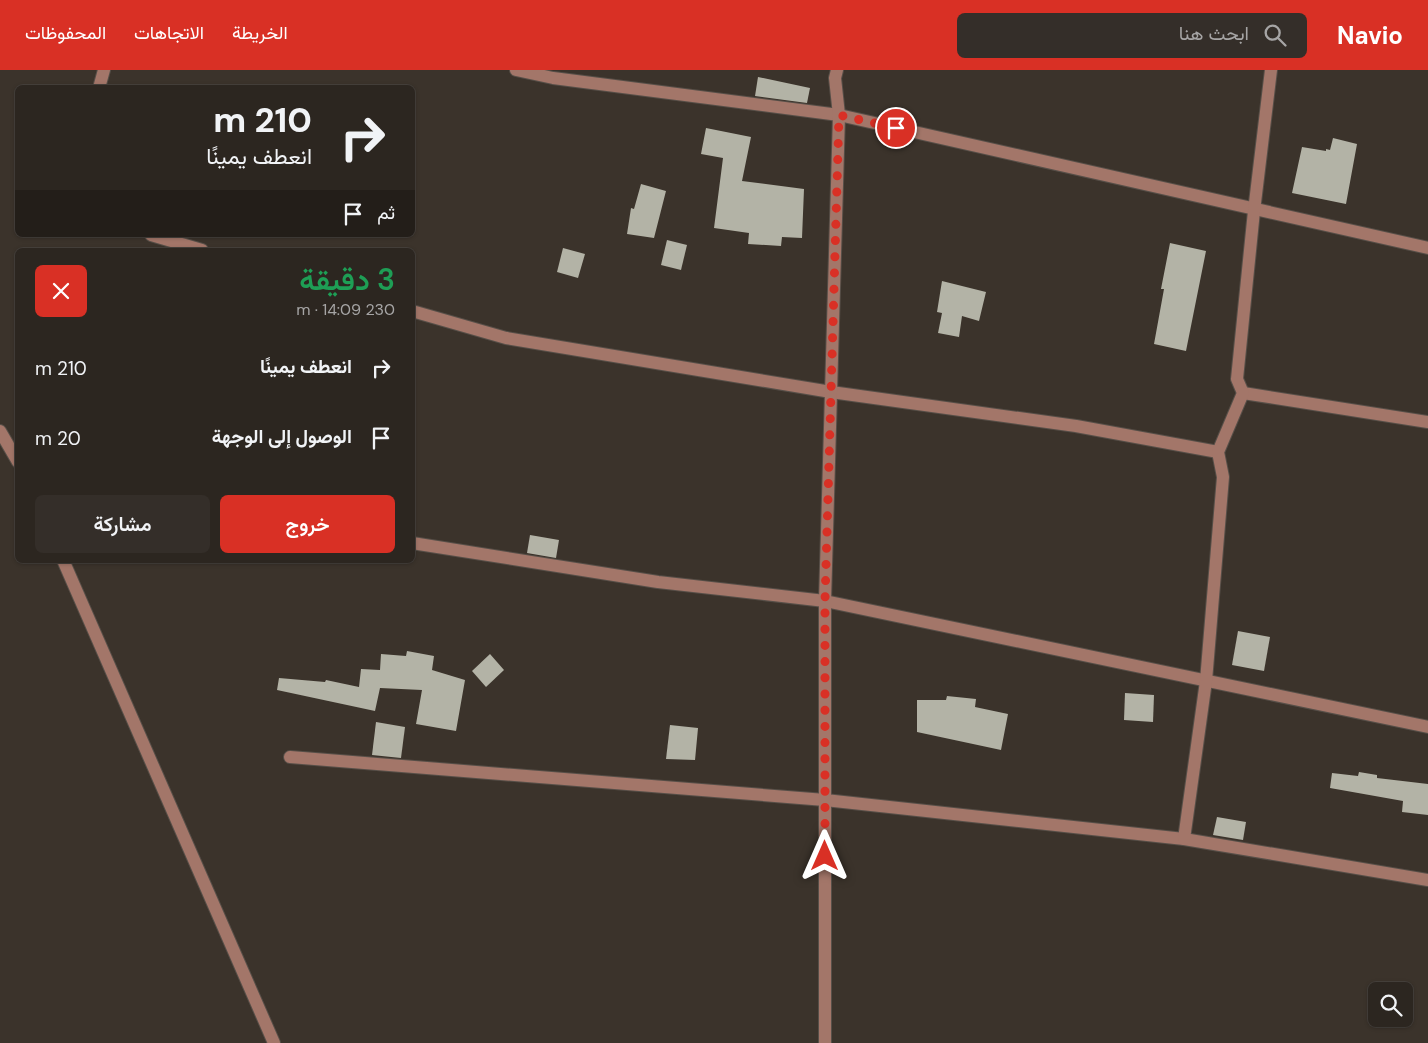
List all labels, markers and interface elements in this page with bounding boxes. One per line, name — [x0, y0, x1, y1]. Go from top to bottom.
search box — [957, 13, 1307, 58]
text: Navio — [1337, 20, 1403, 51]
text: المحفوظات — [25, 21, 106, 45]
text: الاتجاهات — [134, 21, 204, 45]
text: الخريطة — [232, 21, 288, 45]
text: ابحث هنا — [1179, 21, 1249, 46]
icon: search — [1261, 21, 1289, 49]
text: 210 m — [213, 97, 312, 143]
icon: right — [330, 105, 395, 170]
pin — [875, 107, 917, 149]
icon: arrive — [882, 114, 910, 142]
text: انعطف يمينًا — [206, 142, 312, 171]
icon: arrive — [339, 200, 367, 228]
text: ثم — [377, 200, 395, 225]
text: 3 دقيقة — [299, 260, 395, 299]
button: close — [35, 265, 87, 317]
text: 230 m · 14:09 — [296, 299, 395, 320]
text: انعطف يمينًا — [260, 354, 352, 379]
icon: right — [367, 354, 395, 382]
text: 210 m — [35, 356, 87, 381]
text: الوصول إلى الوجهة — [212, 424, 352, 449]
icon: arrive — [367, 424, 395, 452]
text: 20 m — [35, 426, 81, 451]
button: مشاركة — [35, 495, 210, 553]
button: خروج — [220, 495, 395, 553]
position arrow — [798, 829, 850, 881]
map controls — [1368, 982, 1413, 1027]
button: search — [1368, 982, 1413, 1027]

